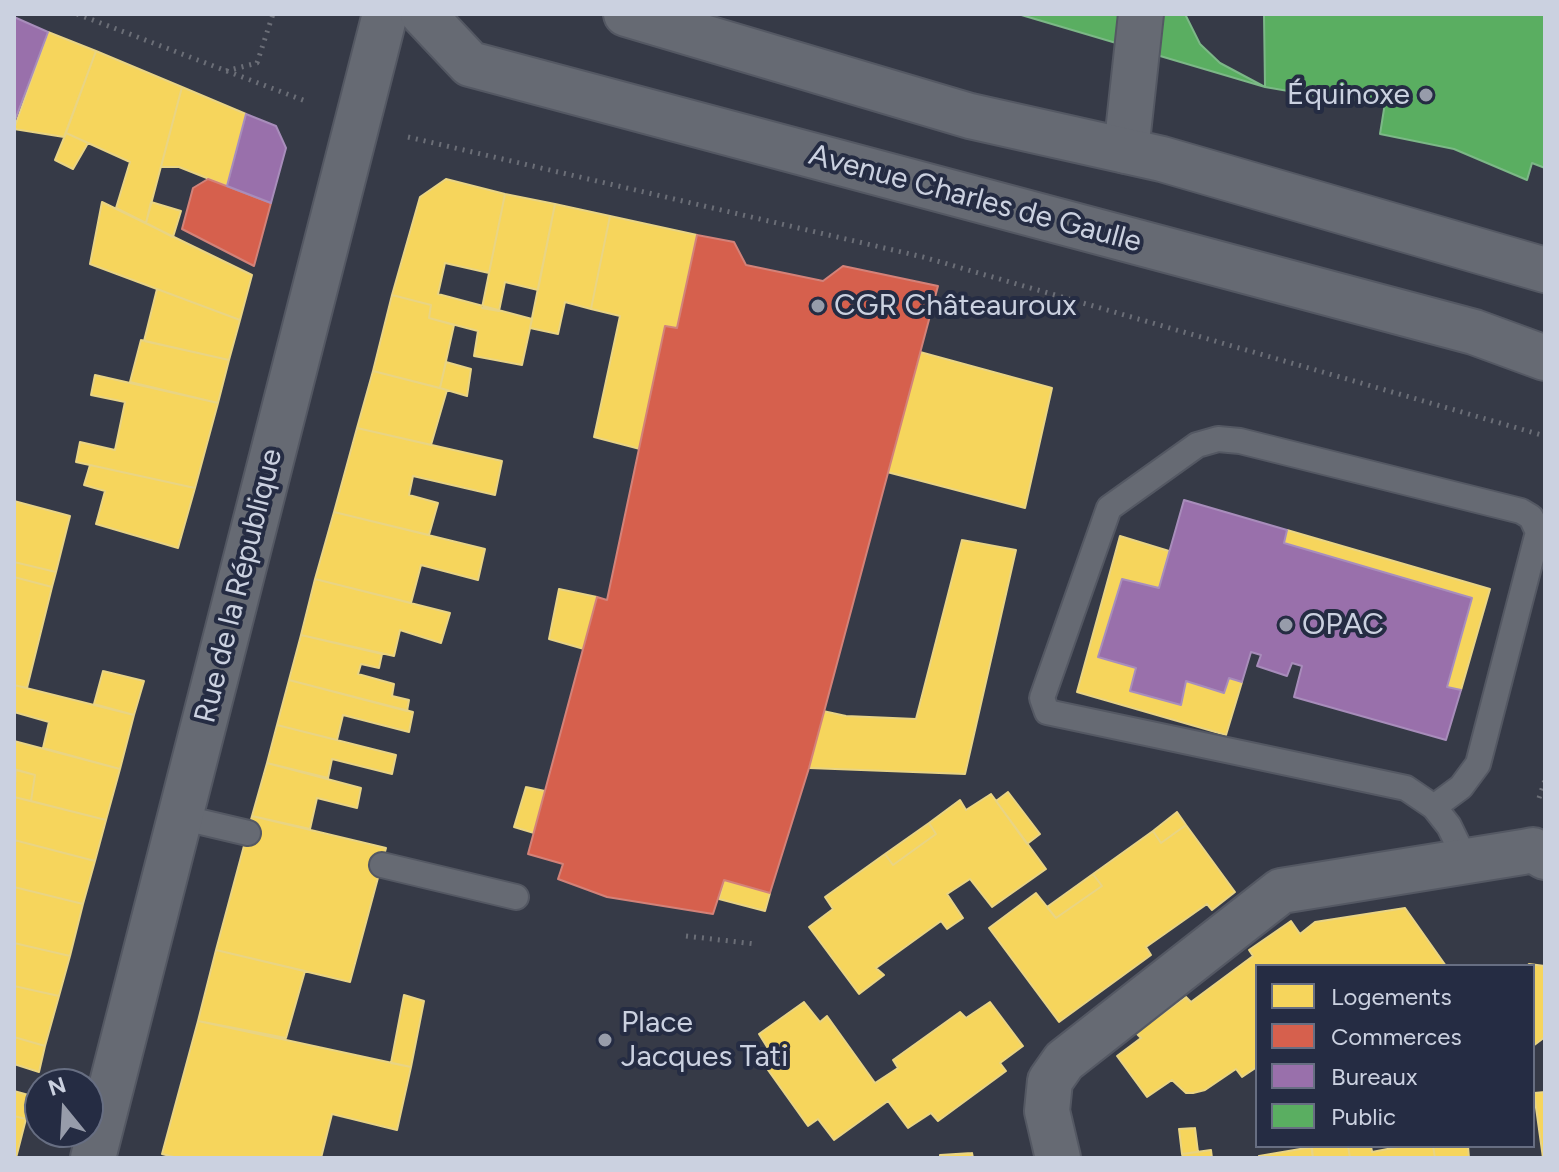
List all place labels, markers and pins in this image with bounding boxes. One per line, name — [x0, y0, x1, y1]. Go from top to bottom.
place label: Équinoxe — [1287, 77, 1410, 113]
marker: Équinoxe — [1417, 86, 1435, 104]
place label: CGR Châteauroux — [834, 288, 1076, 324]
marker: CGR Châteauroux — [809, 297, 827, 315]
place label: OPAC — [1302, 607, 1384, 643]
marker: OPAC — [1277, 616, 1295, 634]
place label: Place Jacques Tati — [621, 1005, 788, 1076]
marker: Place Jacques Tati — [596, 1031, 614, 1049]

